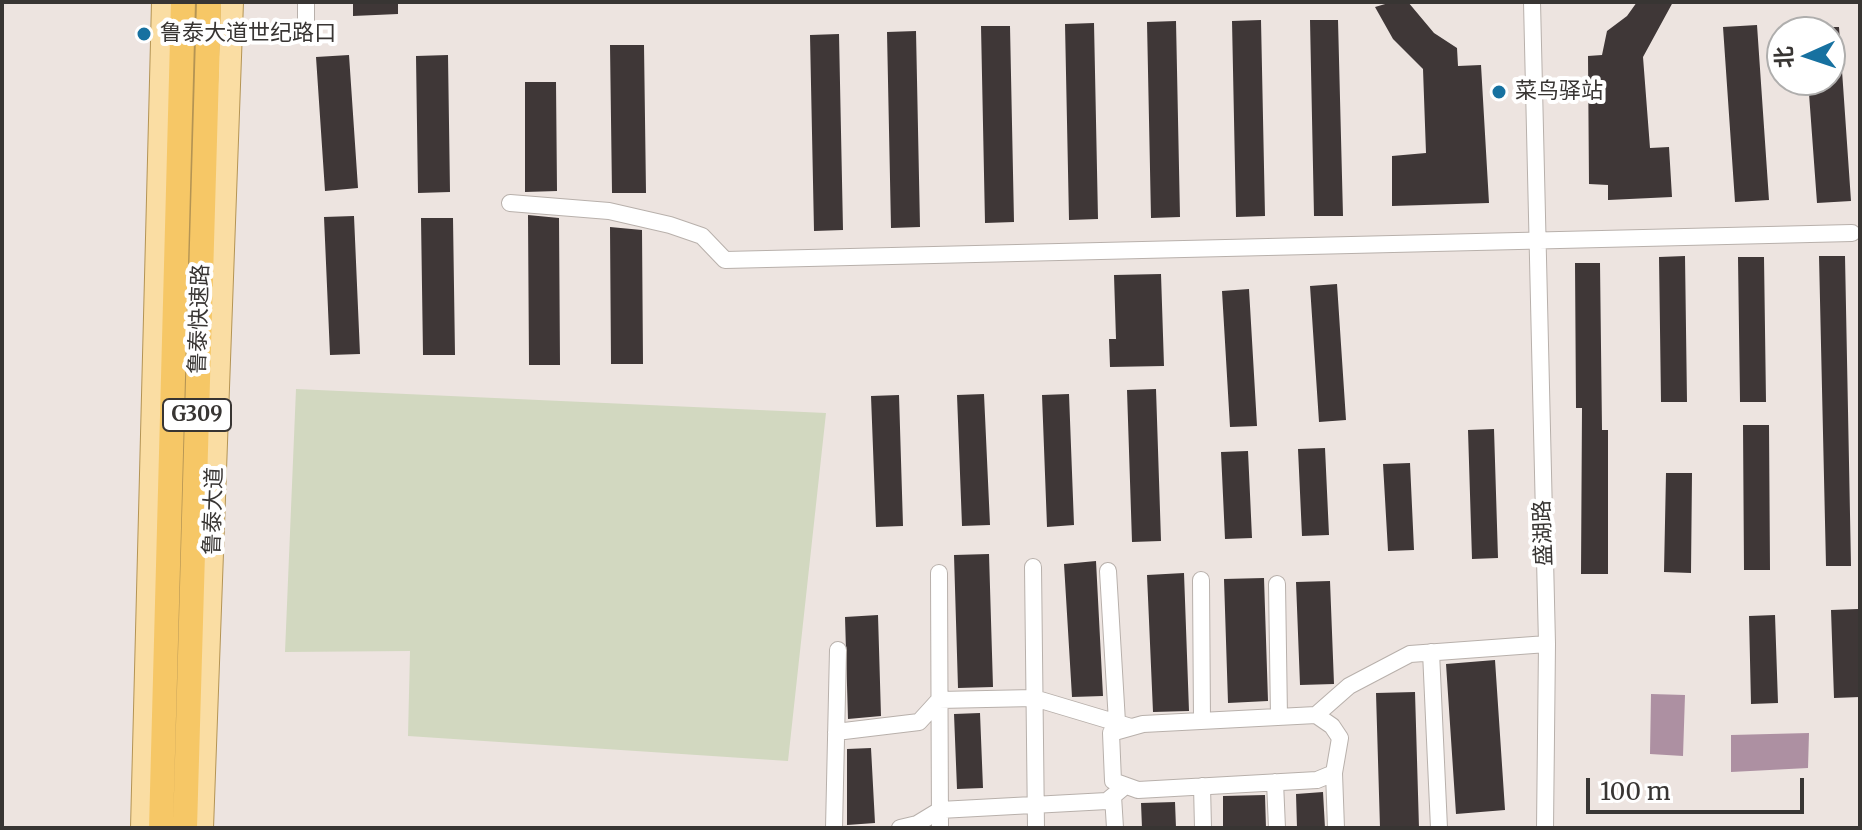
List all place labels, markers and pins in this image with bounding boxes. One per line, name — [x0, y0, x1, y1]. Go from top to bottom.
place label: 鲁泰大道世纪路口 — [160, 21, 336, 47]
marker: 鲁泰大道世纪路口 — [135, 25, 153, 43]
place label: 菜鸟驿站 — [1515, 79, 1603, 105]
marker: 菜鸟驿站 — [1490, 83, 1508, 101]

